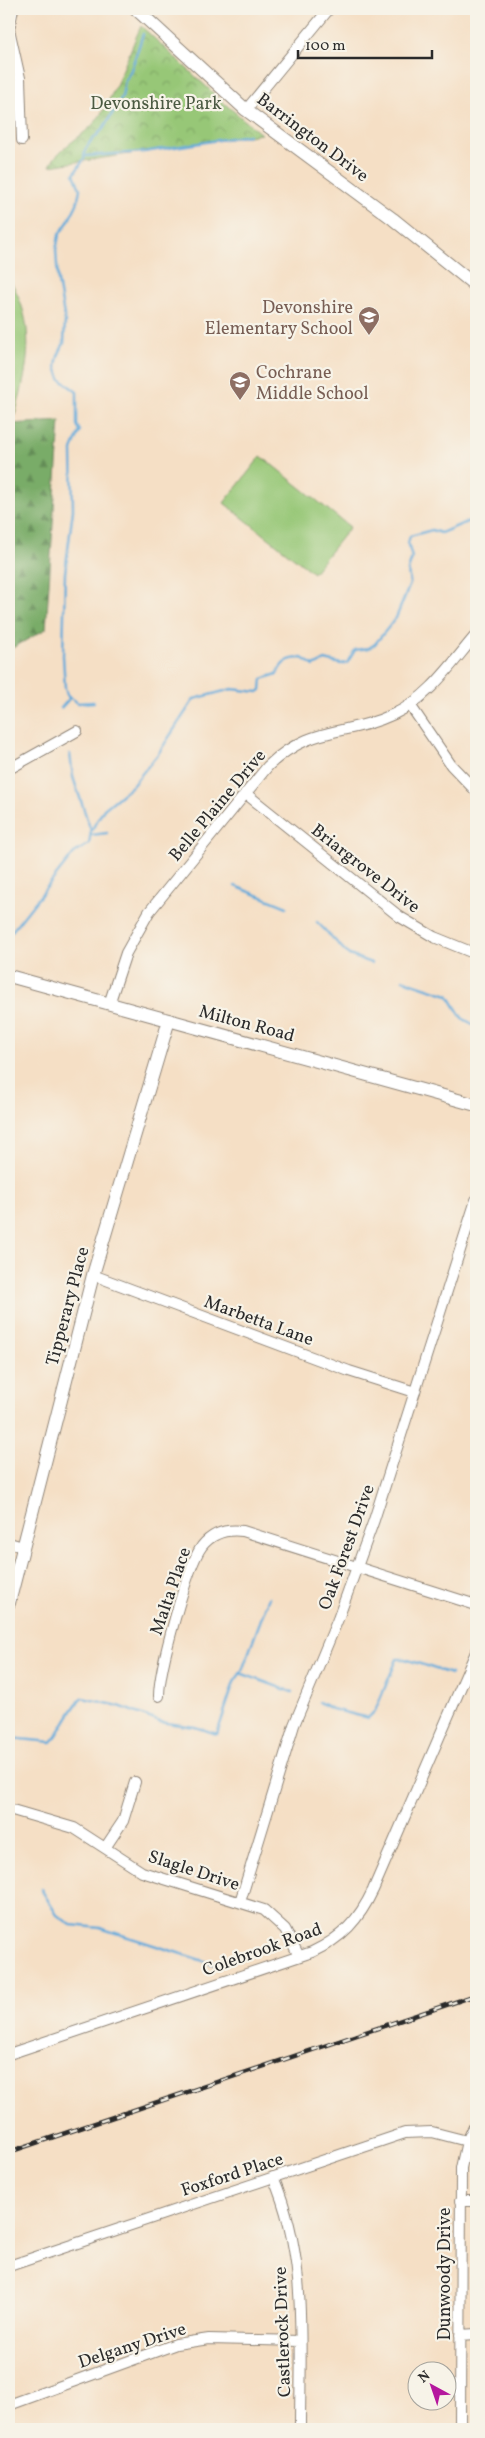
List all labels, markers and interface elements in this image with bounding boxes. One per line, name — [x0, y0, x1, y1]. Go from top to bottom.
scale bar — [298, 28, 431, 60]
text: 100 m — [305, 36, 345, 57]
street label: Barrington Drive — [251, 88, 373, 189]
park label: Devonshire Park — [90, 92, 222, 117]
place label: Devonshire Elementary School — [205, 296, 353, 342]
school or university icon: Devonshire Elementary School — [357, 305, 381, 336]
place label: Cochrane Middle School — [256, 361, 369, 407]
school or university icon: Cochrane Middle School — [228, 370, 252, 401]
street label: Belle Plaine Drive — [164, 744, 273, 868]
street label: Briargrove Drive — [305, 819, 425, 920]
street label: Milton Road — [196, 1000, 297, 1049]
street label: Tipperary Place — [41, 1244, 96, 1369]
street label: Marbetta Lane — [200, 1290, 317, 1353]
street label: Oak Forest Drive — [313, 1481, 382, 1614]
street label: Malta Place — [145, 1544, 198, 1639]
street label: Slagle Drive — [145, 1845, 243, 1898]
street label: Colebrook Road — [199, 1917, 326, 1984]
street label: Foxford Place — [178, 2147, 287, 2204]
street label: Dunwoody Drive — [433, 2207, 458, 2341]
street label: Castlerock Drive — [269, 2266, 298, 2398]
street label: Delgany Drive — [75, 2317, 190, 2376]
north arrow — [408, 2360, 458, 2410]
text: N — [415, 2367, 435, 2388]

